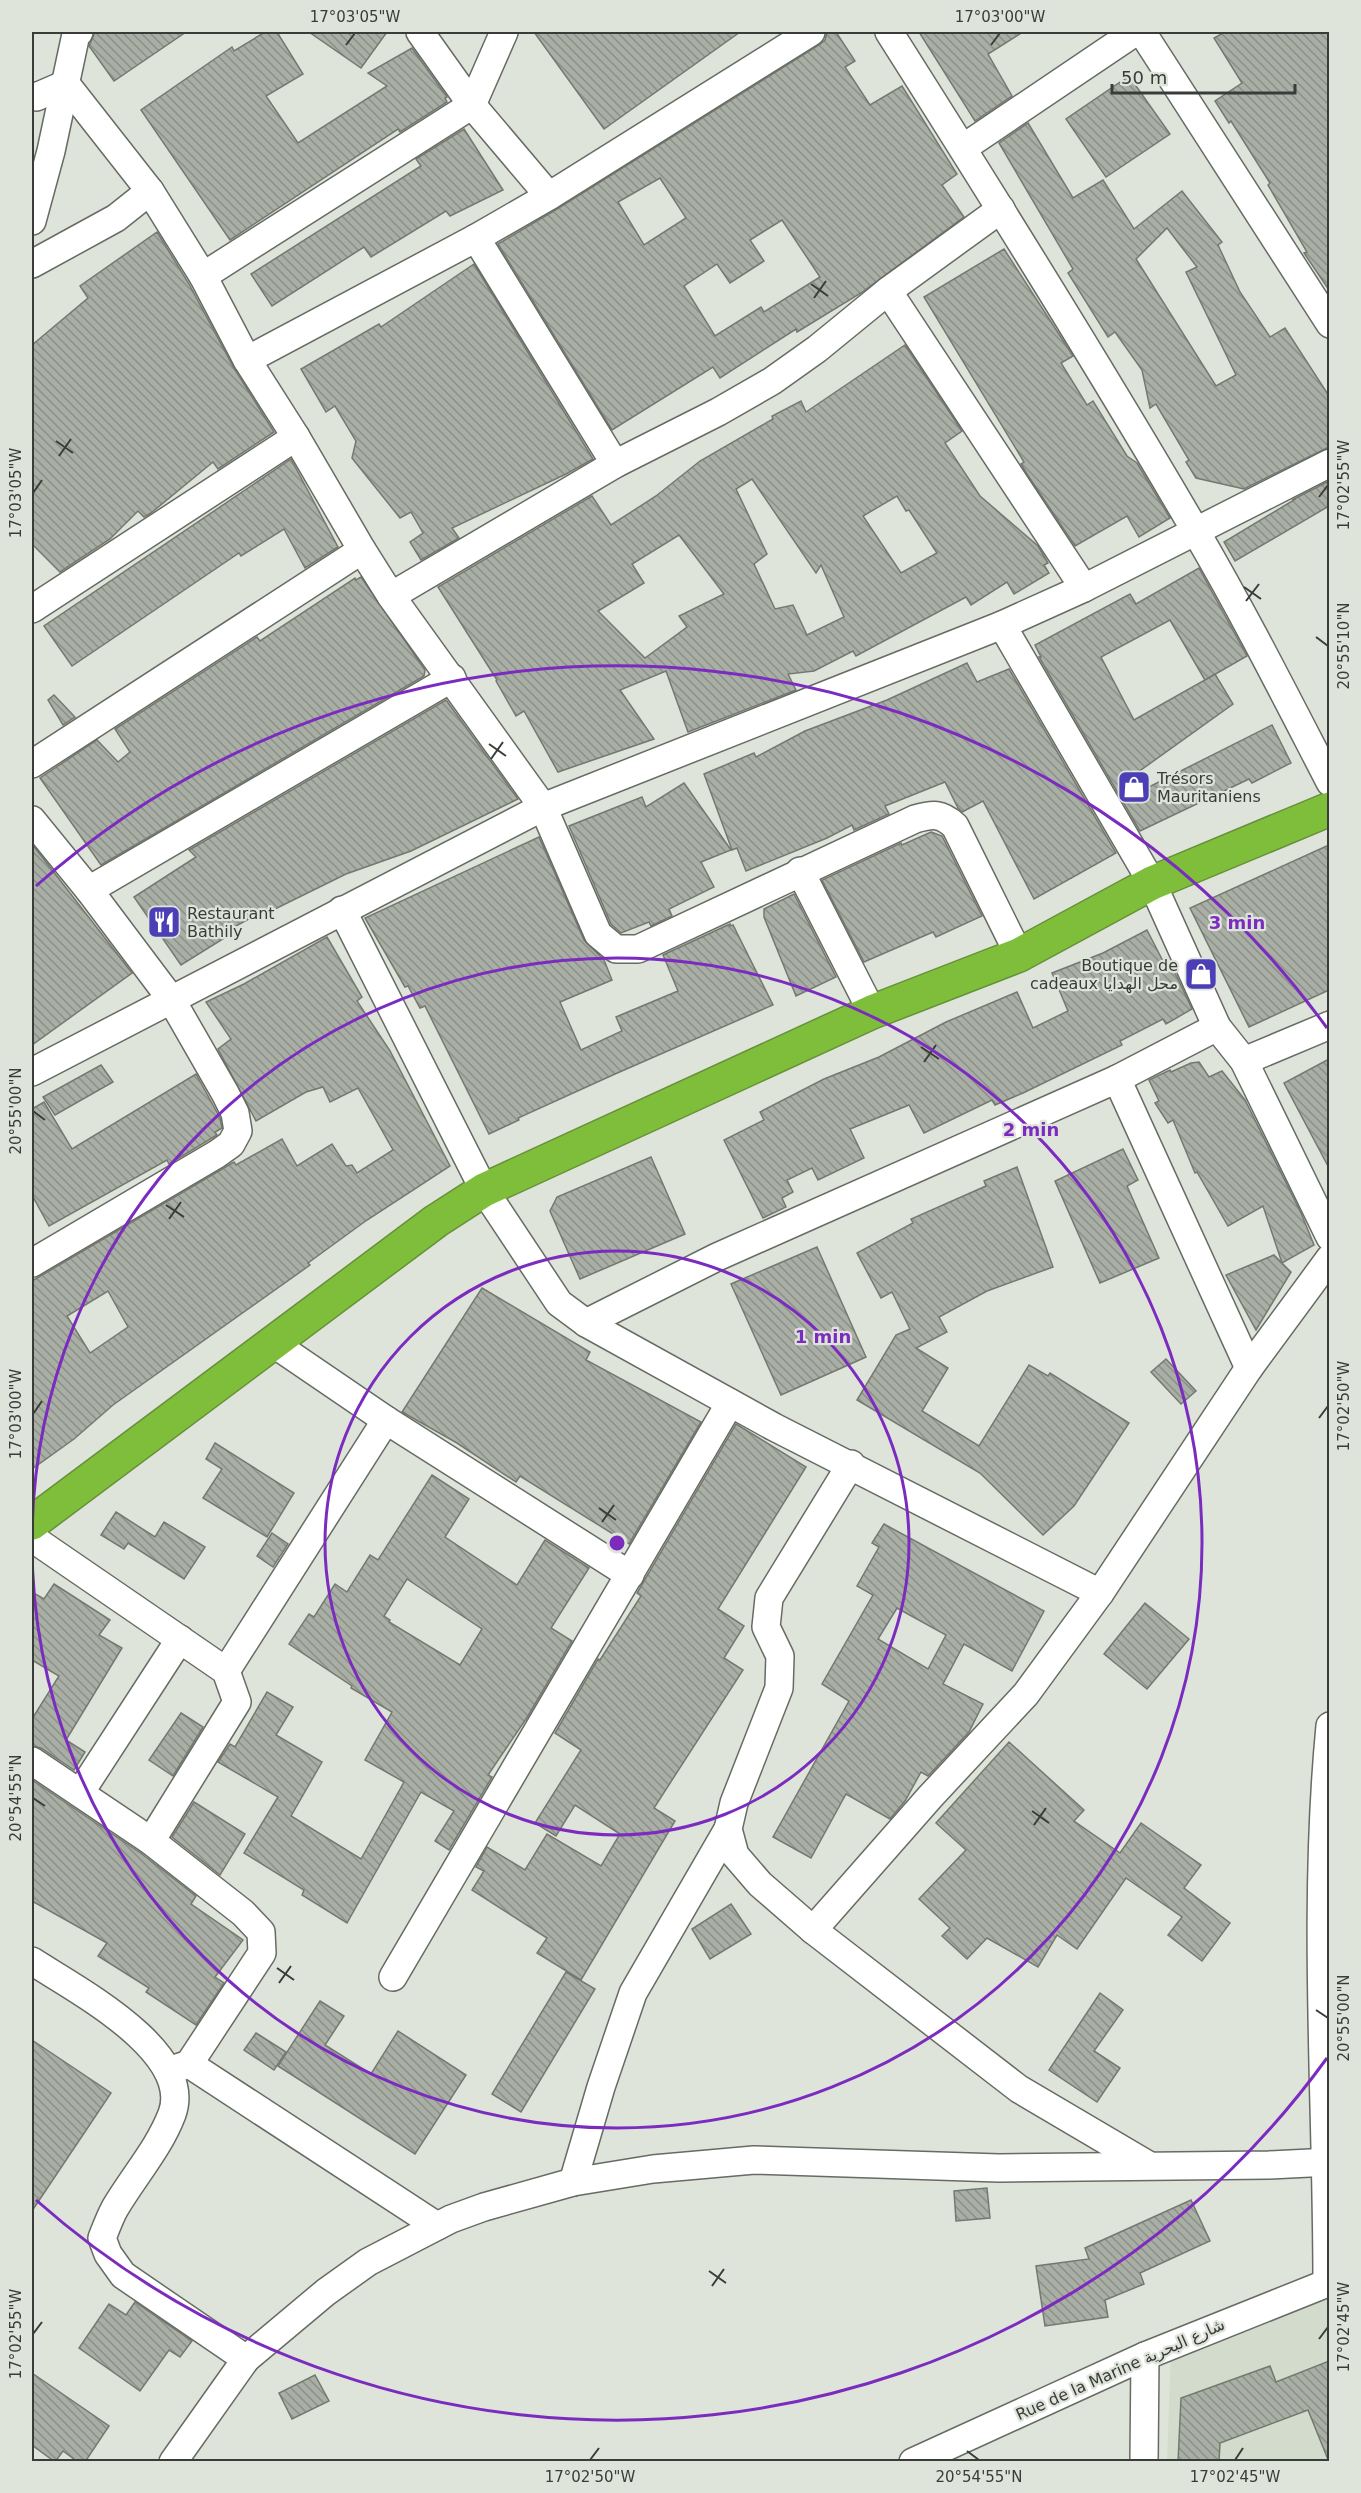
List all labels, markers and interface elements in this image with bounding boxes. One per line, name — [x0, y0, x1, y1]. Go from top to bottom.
text: 17°03'05"W — [310, 8, 400, 26]
text: 17°03'00"W — [955, 8, 1045, 26]
scale bar — [1112, 57, 1295, 95]
text: 50 m — [1121, 67, 1167, 88]
text: 17°02'55"W — [1335, 440, 1353, 530]
text: 17°03'05"W — [7, 448, 25, 538]
text: 20°55'10"N — [1335, 602, 1353, 690]
shop icon: Trésors Mauritaniens — [1116, 769, 1152, 805]
place label: Trésors Mauritaniens — [1156, 769, 1261, 806]
restaurant icon: Restaurant Bathily — [146, 904, 182, 940]
place label: Restaurant Bathily — [187, 904, 275, 941]
text: 3 min — [1209, 912, 1265, 933]
place label: Boutique de cadeaux محل الهدايا — [1030, 956, 1178, 994]
shop icon: Boutique de cadeaux محل الهدايا — [1183, 956, 1219, 992]
text: 20°55'00"N — [7, 1067, 25, 1155]
text: 2 min — [1003, 1119, 1059, 1140]
text: 1 min — [795, 1326, 851, 1347]
text: 17°02'50"W — [1335, 1361, 1353, 1451]
text: 17°03'00"W — [7, 1369, 25, 1459]
centre of rings — [607, 1533, 627, 1553]
text: 20°54'55"N — [7, 1754, 25, 1842]
text: 20°55'00"N — [1335, 1974, 1353, 2062]
text: 17°02'45"W — [1335, 2282, 1353, 2372]
text: 17°02'55"W — [7, 2289, 25, 2379]
street label: Rue de la Marine شارع البحرية — [1013, 2315, 1228, 2425]
text: 17°02'50"W — [545, 2468, 635, 2486]
text: 20°54'55"N — [935, 2468, 1023, 2486]
text: 17°02'45"W — [1190, 2468, 1280, 2486]

